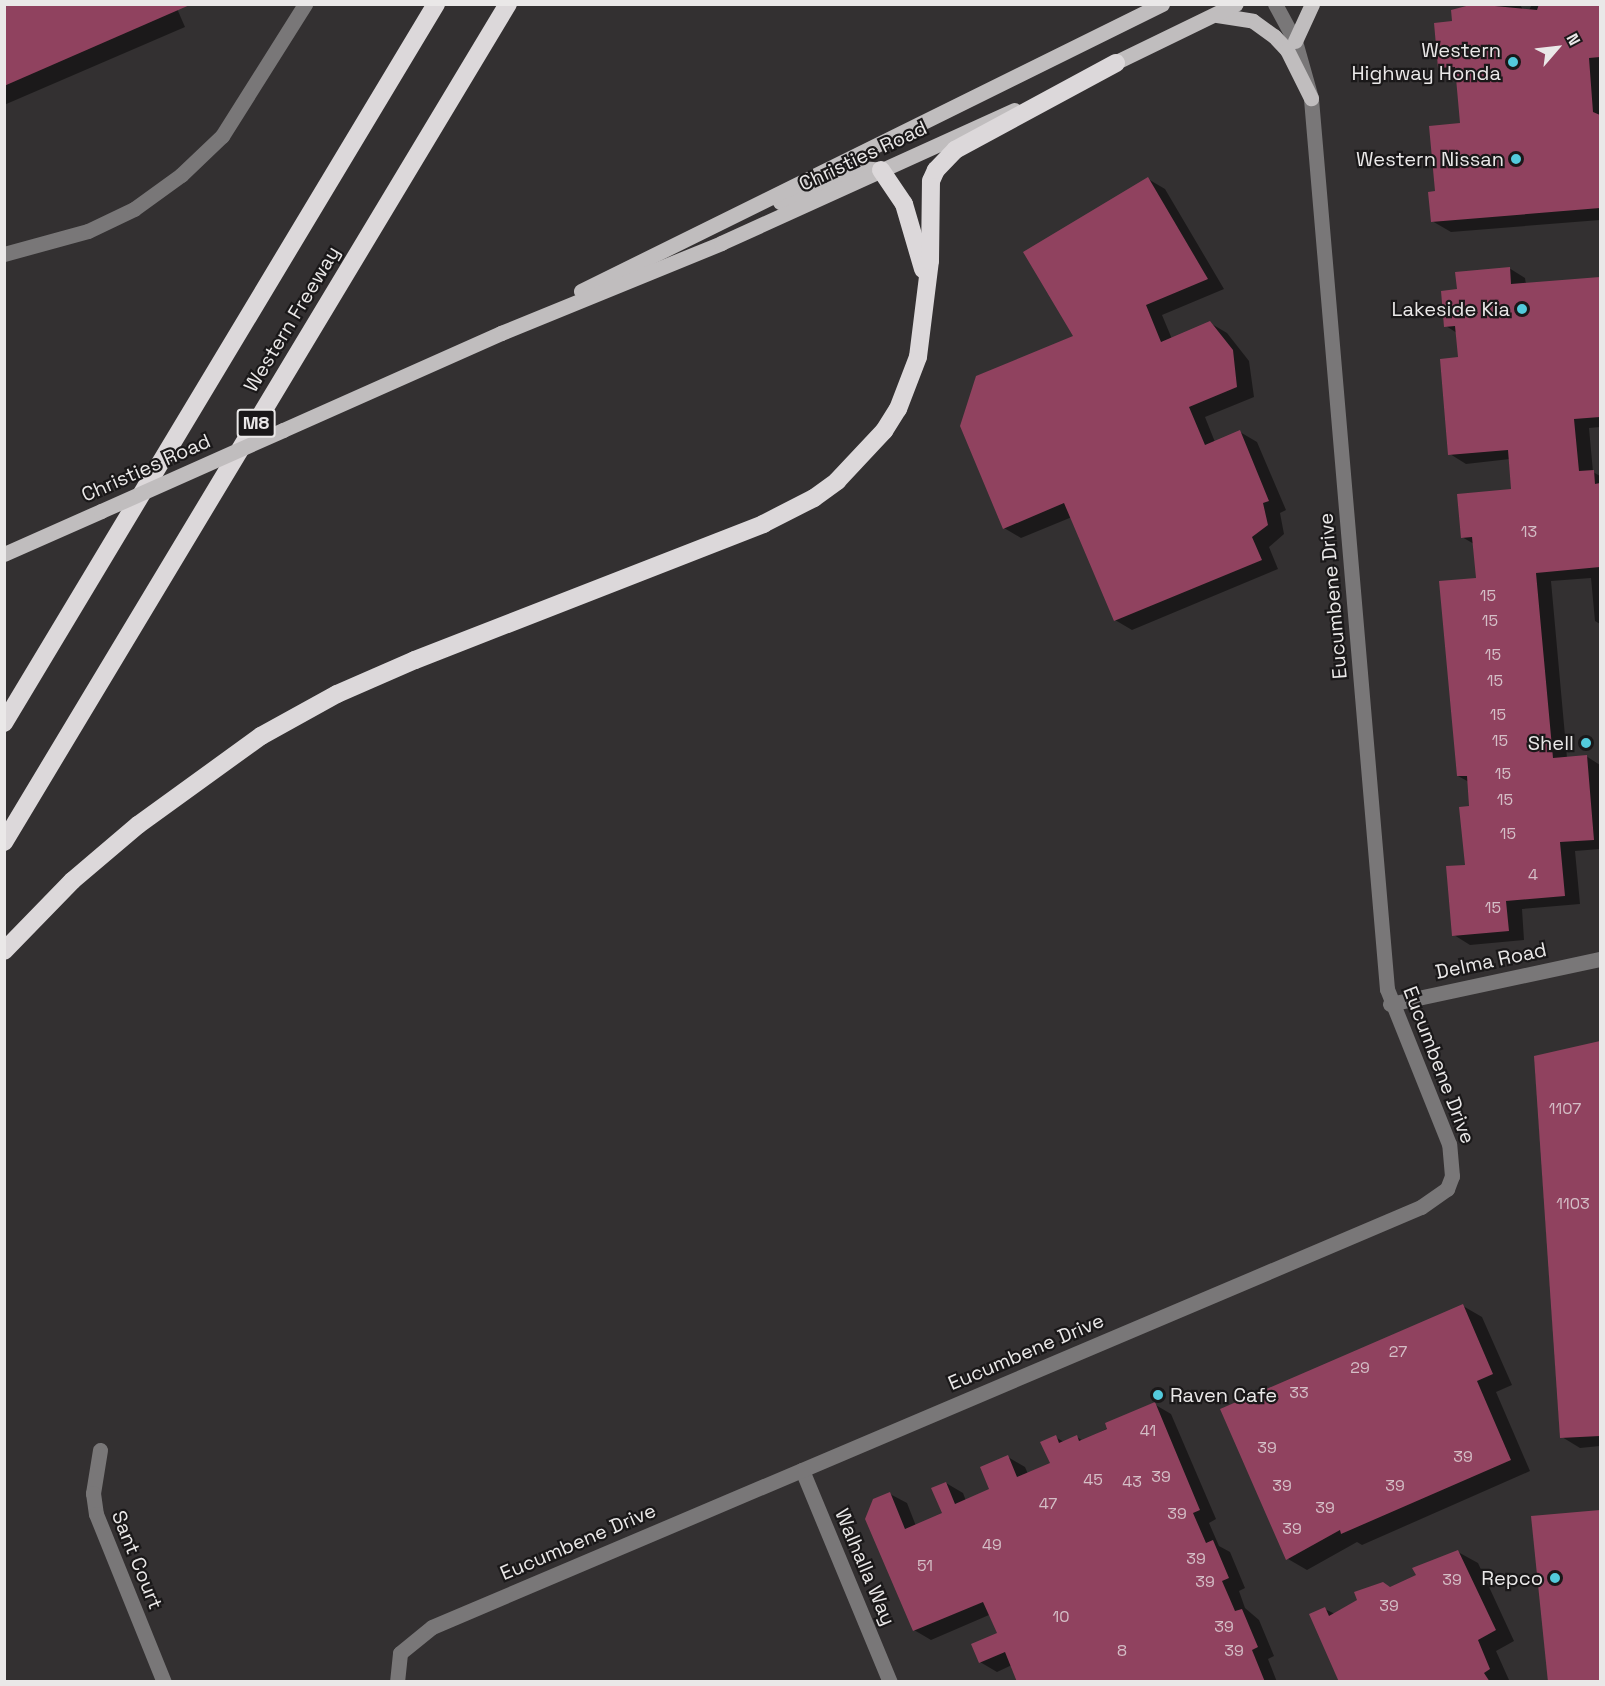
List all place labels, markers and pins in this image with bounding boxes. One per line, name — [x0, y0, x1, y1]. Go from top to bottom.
place label: Western Highway Honda — [1351, 39, 1501, 86]
marker: Western Highway Honda — [1506, 55, 1520, 69]
place label: Western Nissan — [1356, 147, 1504, 171]
marker: Western Nissan — [1509, 152, 1523, 166]
place label: Lakeside Kia — [1392, 297, 1510, 321]
marker: Lakeside Kia — [1515, 302, 1529, 316]
place label: Shell — [1528, 731, 1574, 755]
marker: Shell — [1579, 736, 1593, 750]
place label: Raven Cafe — [1170, 1383, 1277, 1407]
marker: Raven Cafe — [1151, 1388, 1165, 1402]
place label: Repco — [1481, 1566, 1543, 1590]
marker: Repco — [1548, 1571, 1562, 1585]

